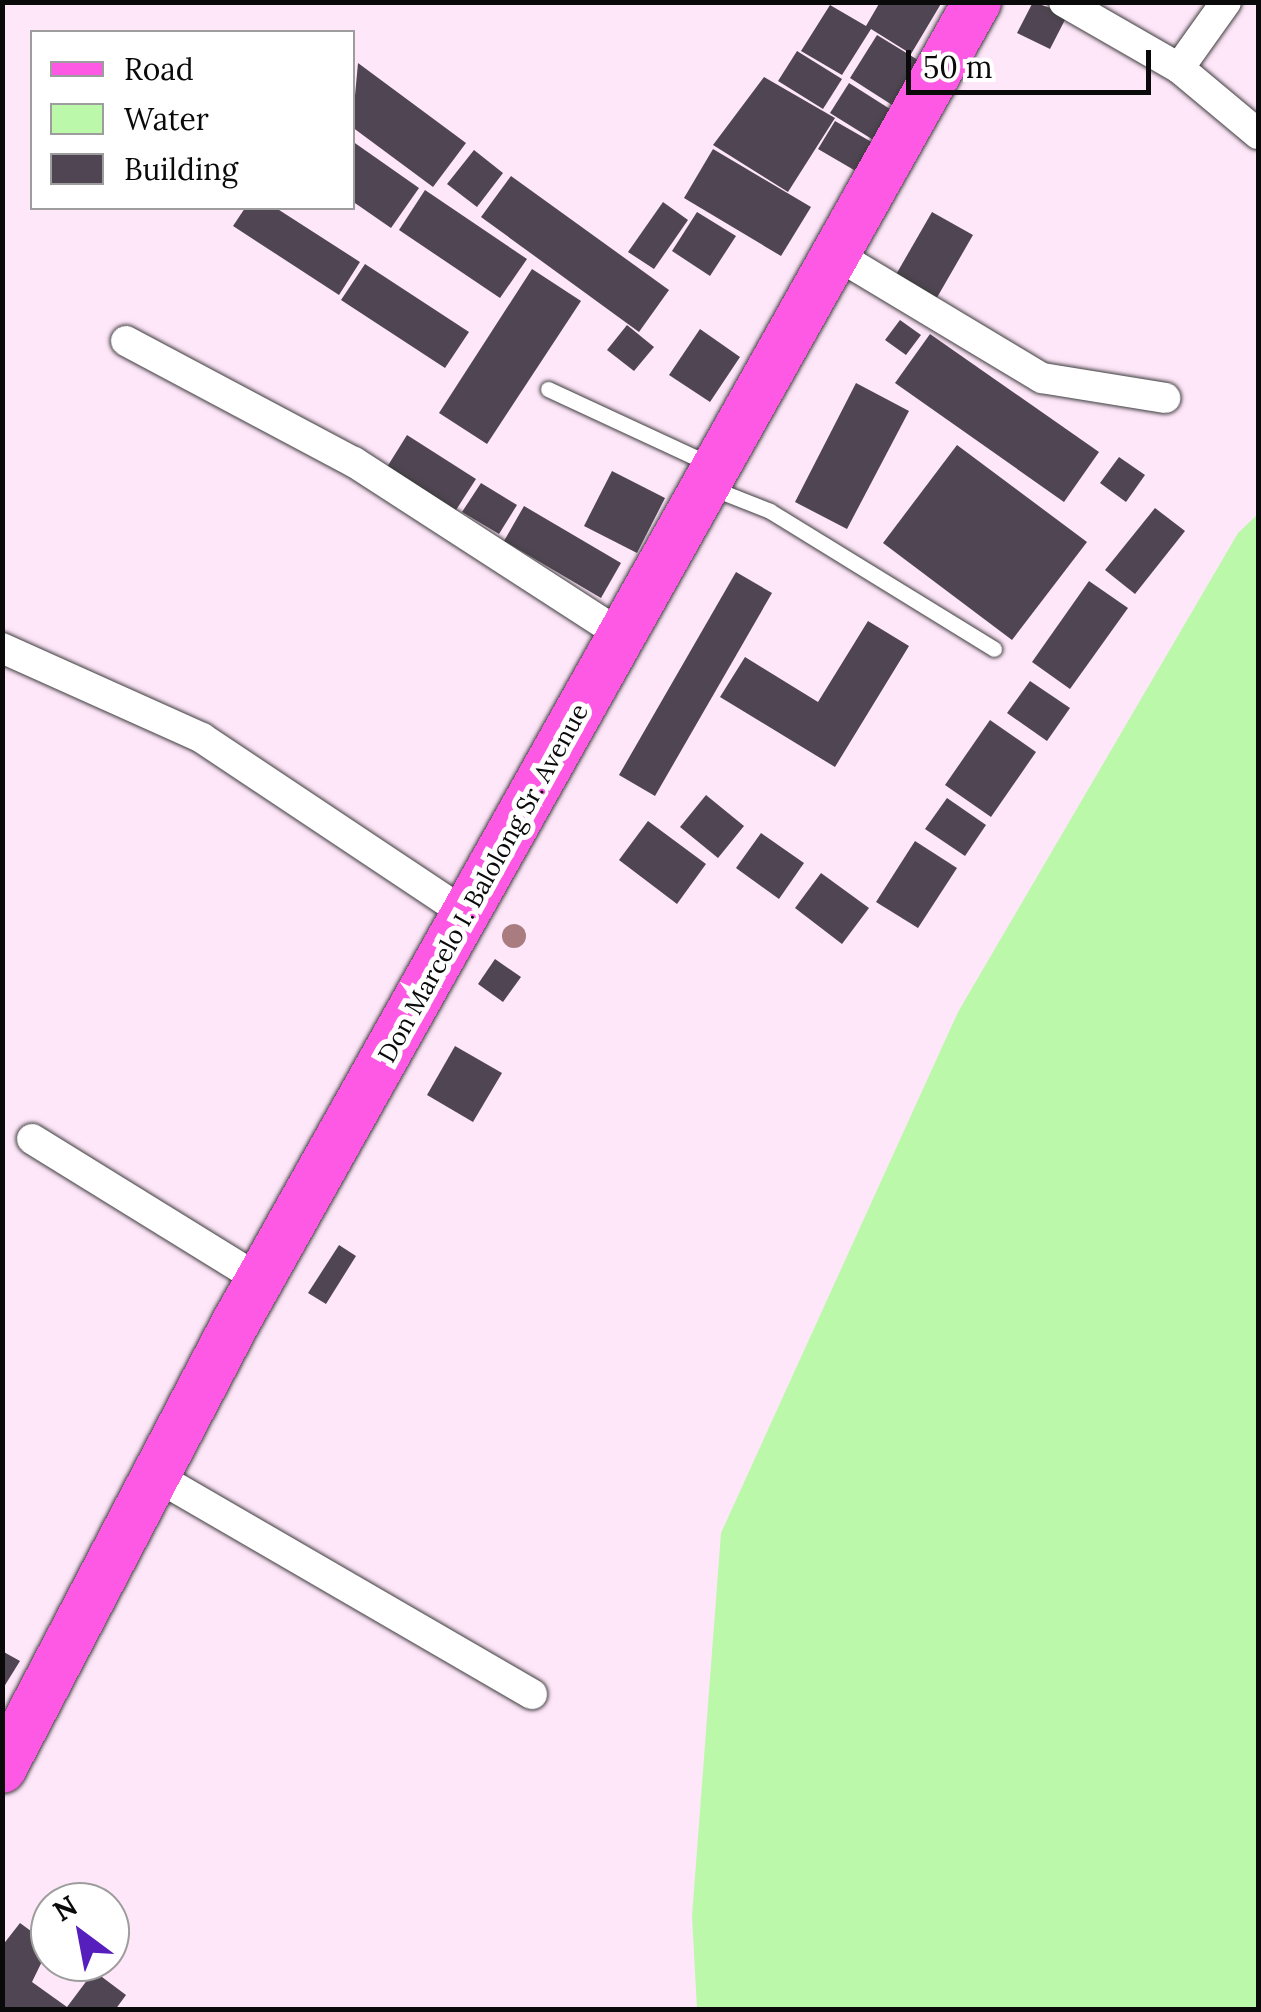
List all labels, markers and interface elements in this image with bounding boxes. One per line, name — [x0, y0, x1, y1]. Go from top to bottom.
legend — [30, 30, 355, 210]
scale bar — [911, 30, 1156, 92]
text: 50 m — [923, 48, 993, 86]
text: Road — [124, 50, 194, 88]
text: Water — [124, 100, 209, 138]
text: Building — [124, 150, 238, 188]
street label: Don Marcelo I. Balolong Sr. Avenue — [372, 698, 594, 1068]
north arrow — [30, 1882, 130, 1982]
text: N — [46, 1887, 84, 1929]

